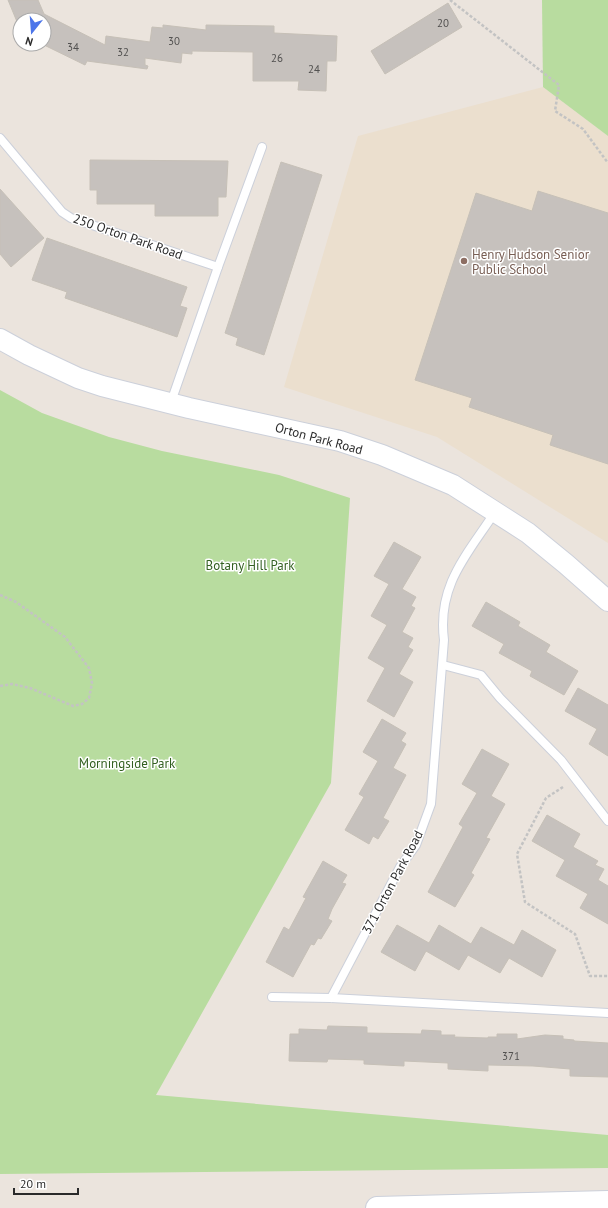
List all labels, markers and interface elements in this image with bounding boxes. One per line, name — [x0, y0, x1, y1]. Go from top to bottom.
north arrow — [12, 12, 52, 52]
house number: 20 — [437, 16, 449, 30]
text: N — [24, 34, 35, 49]
house number: 30 — [168, 34, 180, 48]
house number: 34 — [67, 40, 79, 54]
house number: 32 — [117, 45, 129, 59]
house number: 26 — [271, 51, 283, 65]
house number: 24 — [308, 62, 320, 76]
street label: 250 Orton Park Road — [71, 210, 185, 263]
place label: Henry Hudson Senior Public School — [472, 246, 590, 278]
marker: Henry Hudson Senior Public School — [459, 256, 469, 266]
street label: Orton Park Road — [273, 419, 365, 458]
park label: Botany Hill Park — [206, 557, 295, 574]
park label: Morningside Park — [79, 755, 176, 772]
street label: 371 Orton Park Road — [358, 828, 427, 937]
house number: 371 — [502, 1049, 520, 1063]
scale bar — [14, 1170, 78, 1196]
text: 20 m — [20, 1176, 46, 1191]

